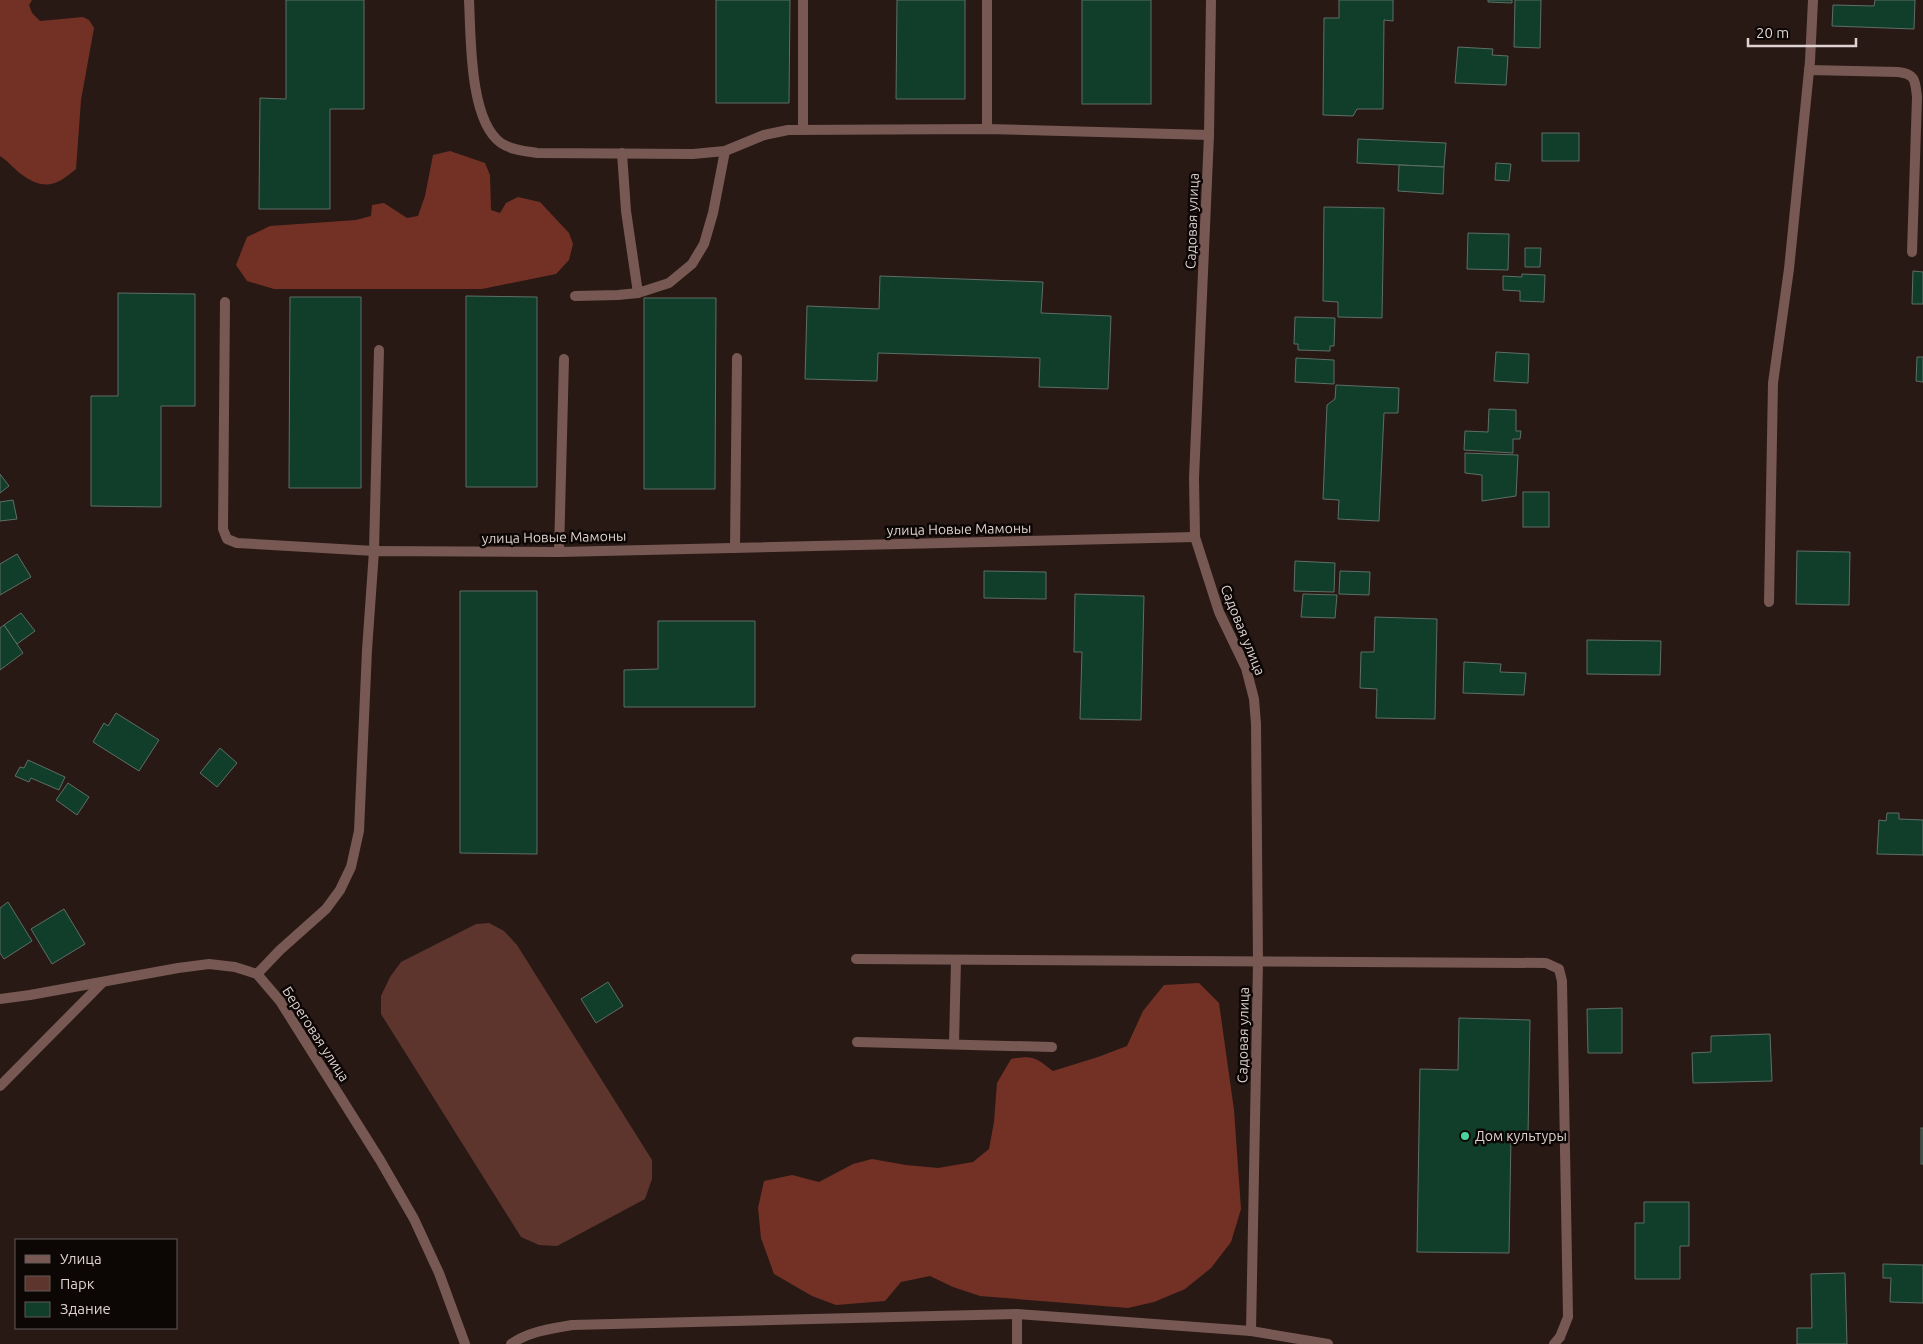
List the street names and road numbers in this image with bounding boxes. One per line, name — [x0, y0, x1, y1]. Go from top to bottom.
street label: Садовая улица — [1182, 173, 1202, 269]
street label: улица Новые Мамоны — [886, 520, 1032, 538]
street label: улица Новые Мамоны — [481, 528, 627, 546]
street label: Садовая улица — [1218, 582, 1268, 678]
street label: Береговая улица — [279, 983, 353, 1085]
street label: Садовая улица — [1234, 987, 1252, 1083]

